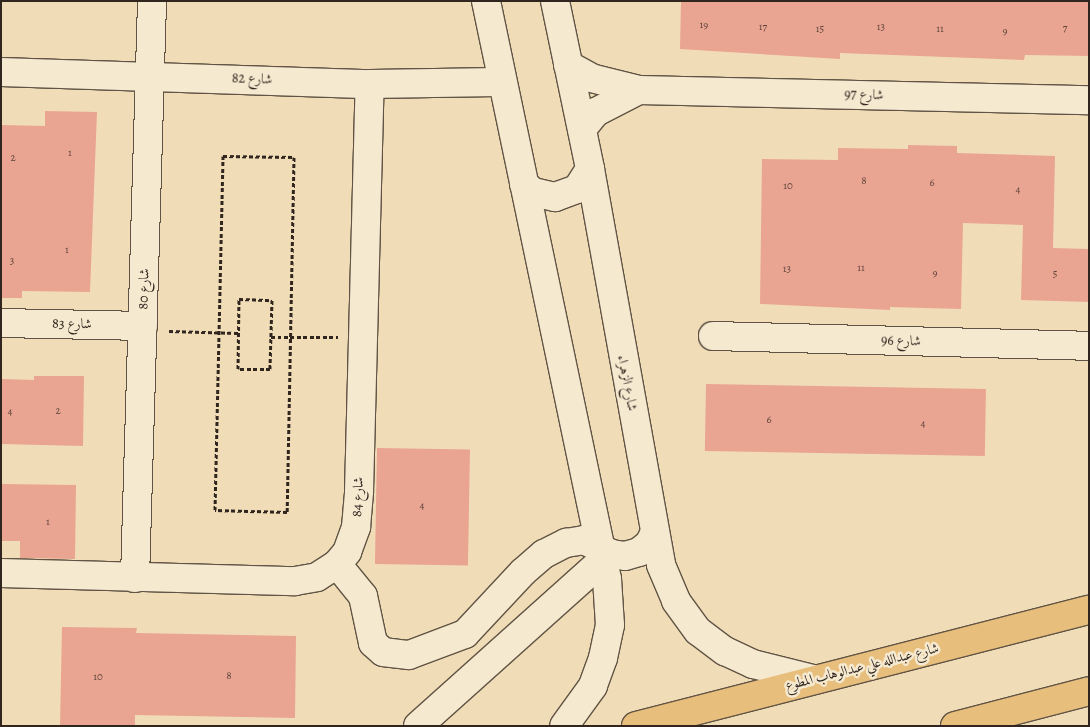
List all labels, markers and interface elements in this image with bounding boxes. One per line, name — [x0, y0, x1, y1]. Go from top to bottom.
house number: 19 — [700, 18, 708, 32]
house number: 17 — [759, 20, 767, 34]
house number: 13 — [877, 20, 885, 34]
house number: 7 — [1063, 21, 1067, 35]
house number: 15 — [816, 22, 824, 36]
house number: 11 — [936, 22, 944, 36]
house number: 9 — [1002, 24, 1008, 38]
street label: شارع 82 — [231, 70, 273, 88]
street label: شارع 97 — [844, 86, 884, 104]
house number: 1 — [68, 146, 72, 160]
house number: 2 — [10, 151, 16, 165]
house number: 8 — [861, 174, 867, 188]
house number: 6 — [929, 176, 935, 190]
house number: 10 — [783, 179, 793, 193]
house number: 4 — [1016, 183, 1020, 197]
house number: 1 — [65, 243, 69, 257]
house number: 3 — [10, 254, 14, 268]
house number: 11 — [857, 261, 865, 275]
house number: 13 — [783, 262, 791, 276]
house number: 9 — [932, 266, 938, 280]
house number: 5 — [1053, 267, 1057, 281]
street label: شارع 80 — [135, 268, 153, 310]
street label: شارع 83 — [52, 315, 92, 333]
street label: شارع 96 — [881, 332, 921, 350]
street label: شارع الزهراء — [613, 354, 641, 412]
house number: 2 — [55, 404, 61, 418]
house number: 4 — [8, 405, 12, 419]
house number: 6 — [766, 413, 772, 427]
house number: 4 — [921, 417, 925, 431]
street label: شارع 84 — [349, 476, 367, 518]
house number: 4 — [420, 499, 424, 513]
house number: 1 — [46, 515, 50, 529]
street label: شارع عبدالله علي عبدالوهاب المطوع — [783, 640, 941, 694]
house number: 8 — [226, 669, 232, 683]
house number: 10 — [93, 670, 103, 684]

